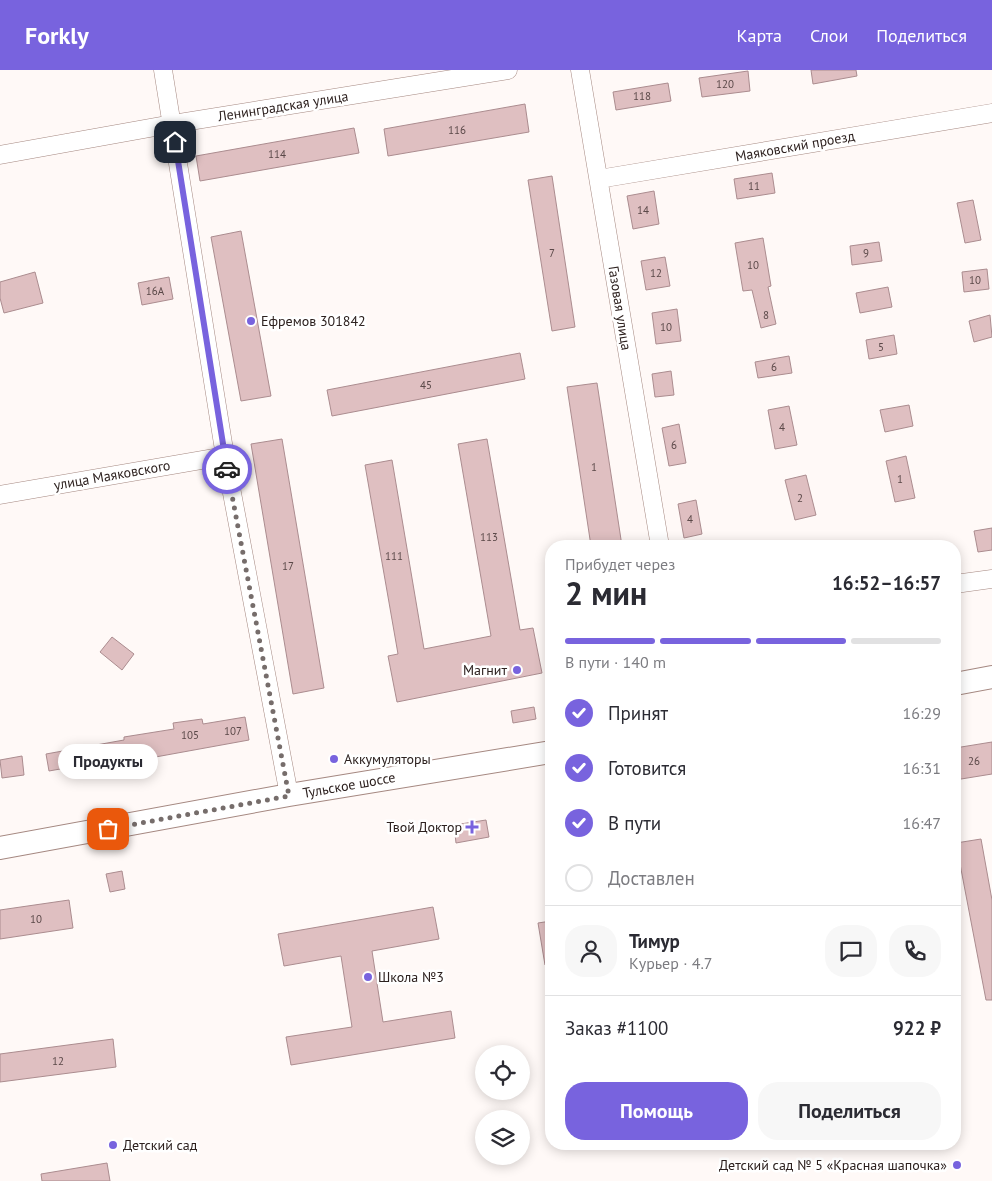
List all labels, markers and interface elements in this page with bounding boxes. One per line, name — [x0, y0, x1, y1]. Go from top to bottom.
text: Forkly — [25, 20, 89, 51]
text: Карта — [737, 24, 782, 47]
text: Слои — [810, 24, 848, 47]
text: Поделиться — [876, 24, 967, 47]
house number: 120 — [716, 77, 734, 91]
street label: Ленинградская улица — [215, 87, 350, 125]
house number: 118 — [633, 89, 651, 103]
pin — [154, 121, 196, 163]
house number: 116 — [448, 123, 466, 137]
street label: Маяковский проезд — [734, 127, 857, 165]
icon: home — [161, 128, 189, 156]
house number: 114 — [268, 147, 286, 161]
house number: 11 — [748, 179, 760, 193]
house number: 14 — [637, 203, 649, 217]
house number: 7 — [549, 246, 555, 260]
house number: 9 — [863, 246, 869, 260]
house number: 10 — [747, 258, 759, 272]
street label: Газовая улица — [604, 265, 636, 352]
house number: 12 — [650, 266, 662, 280]
house number: 10 — [969, 273, 981, 287]
house number: 16А — [146, 284, 165, 298]
house number: 8 — [763, 308, 769, 322]
place label: Ефремов 301842 — [261, 312, 366, 330]
marker: Ефремов 301842 — [245, 315, 257, 327]
house number: 10 — [660, 320, 672, 334]
house number: 5 — [878, 340, 884, 354]
house number: 6 — [771, 360, 777, 374]
house number: 45 — [420, 378, 432, 392]
house number: 4 — [779, 420, 785, 434]
house number: 6 — [671, 438, 677, 452]
courier — [202, 444, 252, 494]
icon: car — [213, 455, 241, 483]
street label: улица Маяковского — [52, 456, 172, 494]
house number: 1 — [591, 460, 597, 474]
house number: 1 — [897, 472, 903, 486]
house number: 2 — [797, 491, 803, 505]
house number: 4 — [687, 512, 693, 526]
house number: 113 — [480, 530, 498, 544]
house number: 111 — [385, 549, 403, 563]
text: Прибудет через — [565, 554, 675, 574]
house number: 17 — [282, 559, 294, 573]
text: 16:52–16:57 — [832, 571, 941, 595]
text: 2 мин — [565, 572, 647, 614]
text: В пути · 140 m — [565, 652, 666, 672]
place label: Магнит — [463, 661, 507, 679]
marker: Магнит — [511, 664, 523, 676]
icon: check — [565, 699, 593, 727]
text: Принят — [608, 701, 668, 725]
text: 16:29 — [903, 703, 941, 723]
house number: 107 — [224, 724, 242, 738]
house number: 105 — [181, 728, 199, 742]
callout: Продукты — [58, 744, 158, 779]
place label: Аккумуляторы — [344, 750, 431, 768]
text: Продукты — [73, 751, 143, 771]
marker: Аккумуляторы — [328, 753, 340, 765]
icon: check — [565, 754, 593, 782]
house number: 26 — [968, 754, 980, 768]
text: Готовится — [608, 756, 686, 780]
text: 16:31 — [903, 758, 941, 778]
street label: Тульское шоссе — [301, 768, 397, 802]
pin — [87, 808, 129, 850]
icon: check — [565, 809, 593, 837]
text: В пути — [608, 811, 661, 835]
text: 16:47 — [903, 813, 941, 833]
icon: bag — [94, 815, 122, 843]
place label: Твой Доктор — [387, 818, 462, 836]
marker: Твой Доктор — [466, 821, 478, 833]
text: Доставлен — [608, 866, 695, 890]
house number: 10 — [30, 912, 42, 926]
button: person — [565, 925, 617, 977]
button: chat — [825, 925, 877, 977]
button: phone — [889, 925, 941, 977]
text: Тимур — [629, 929, 680, 953]
text: Курьер · 4.7 — [629, 953, 713, 973]
place label: Школа №3 — [378, 968, 444, 986]
marker: Школа №3 — [362, 971, 374, 983]
text: Заказ #1100 — [565, 1016, 668, 1040]
text: 922 ₽ — [893, 1016, 941, 1040]
map controls — [475, 1045, 530, 1165]
button: locate — [475, 1045, 530, 1100]
house number: 12 — [52, 1054, 64, 1068]
button: Помощь — [565, 1082, 748, 1140]
button: Поделиться — [758, 1082, 941, 1140]
button: layers — [475, 1110, 530, 1165]
place label: Детский сад — [123, 1136, 198, 1154]
marker: Детский сад — [107, 1139, 119, 1151]
place label: Детский сад № 5 «Красная шапочка» — [719, 1156, 947, 1174]
marker: Детский сад № 5 «Красная шапочка» — [951, 1159, 963, 1171]

